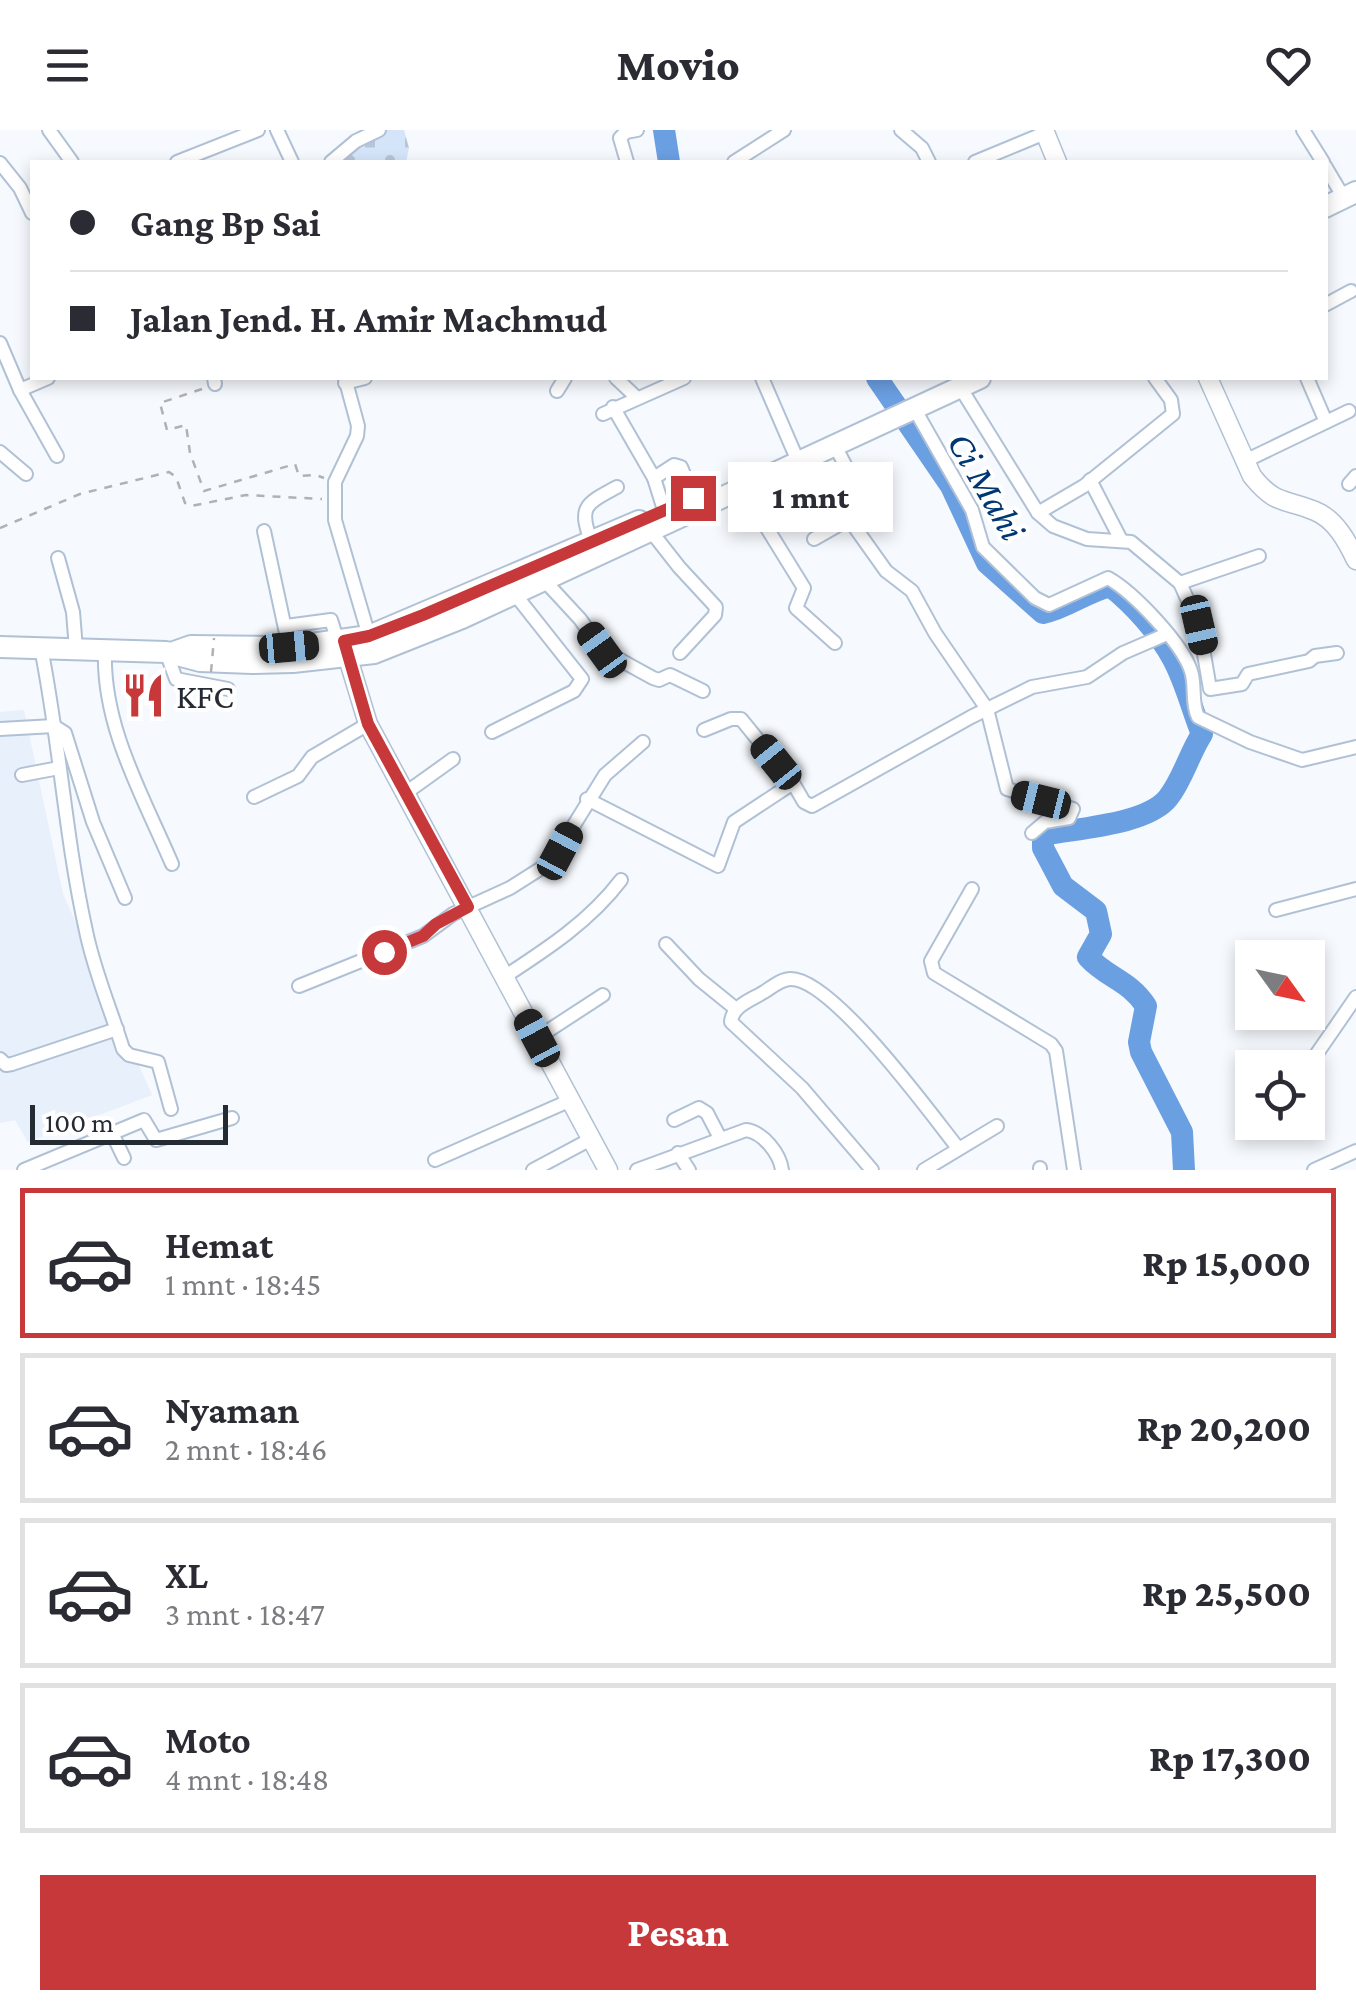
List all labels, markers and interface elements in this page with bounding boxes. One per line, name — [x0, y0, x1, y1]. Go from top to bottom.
icon: menu — [40, 38, 95, 93]
icon: heart — [1261, 38, 1316, 93]
text: Movio — [616, 40, 740, 90]
text: Gang Bp Sai — [130, 202, 320, 244]
text: Jalan Jend. H. Amir Machmud — [130, 298, 607, 340]
water label: Ci Mahi — [939, 424, 1035, 548]
callout: 1 mnt — [728, 463, 893, 533]
route end — [671, 476, 716, 521]
text: 1 mnt — [772, 479, 849, 515]
car — [1178, 592, 1220, 658]
car — [572, 617, 632, 683]
car — [258, 629, 320, 665]
restaurant icon: KFC — [119, 672, 167, 720]
place label: KFC — [176, 677, 234, 716]
car — [745, 729, 807, 795]
car — [1008, 778, 1074, 822]
car — [533, 817, 587, 885]
route start — [362, 930, 407, 975]
north arrow — [1235, 940, 1325, 1030]
map controls — [1235, 940, 1325, 1140]
car — [510, 1004, 564, 1072]
button: locate — [1235, 1050, 1325, 1140]
scale bar — [30, 1100, 228, 1144]
text: 100 m — [45, 1107, 114, 1138]
icon: car — [45, 1218, 135, 1308]
text: Hemat — [165, 1224, 273, 1266]
text: Rp 15,000 — [1142, 1242, 1311, 1284]
text: 1 mnt · 18:45 — [165, 1266, 321, 1302]
icon: car — [45, 1383, 135, 1473]
text: Nyaman — [165, 1389, 299, 1431]
text: Rp 20,200 — [1137, 1407, 1311, 1449]
text: 2 mnt · 18:46 — [165, 1431, 327, 1467]
icon: car — [45, 1548, 135, 1638]
text: XL — [165, 1554, 208, 1596]
text: Rp 25,500 — [1142, 1572, 1311, 1614]
text: 3 mnt · 18:47 — [165, 1596, 325, 1632]
icon: car — [45, 1713, 135, 1803]
text: Moto — [165, 1719, 251, 1761]
text: Rp 17,300 — [1149, 1737, 1311, 1779]
text: 4 mnt · 18:48 — [165, 1761, 329, 1797]
button: Pesan — [40, 1875, 1316, 1990]

